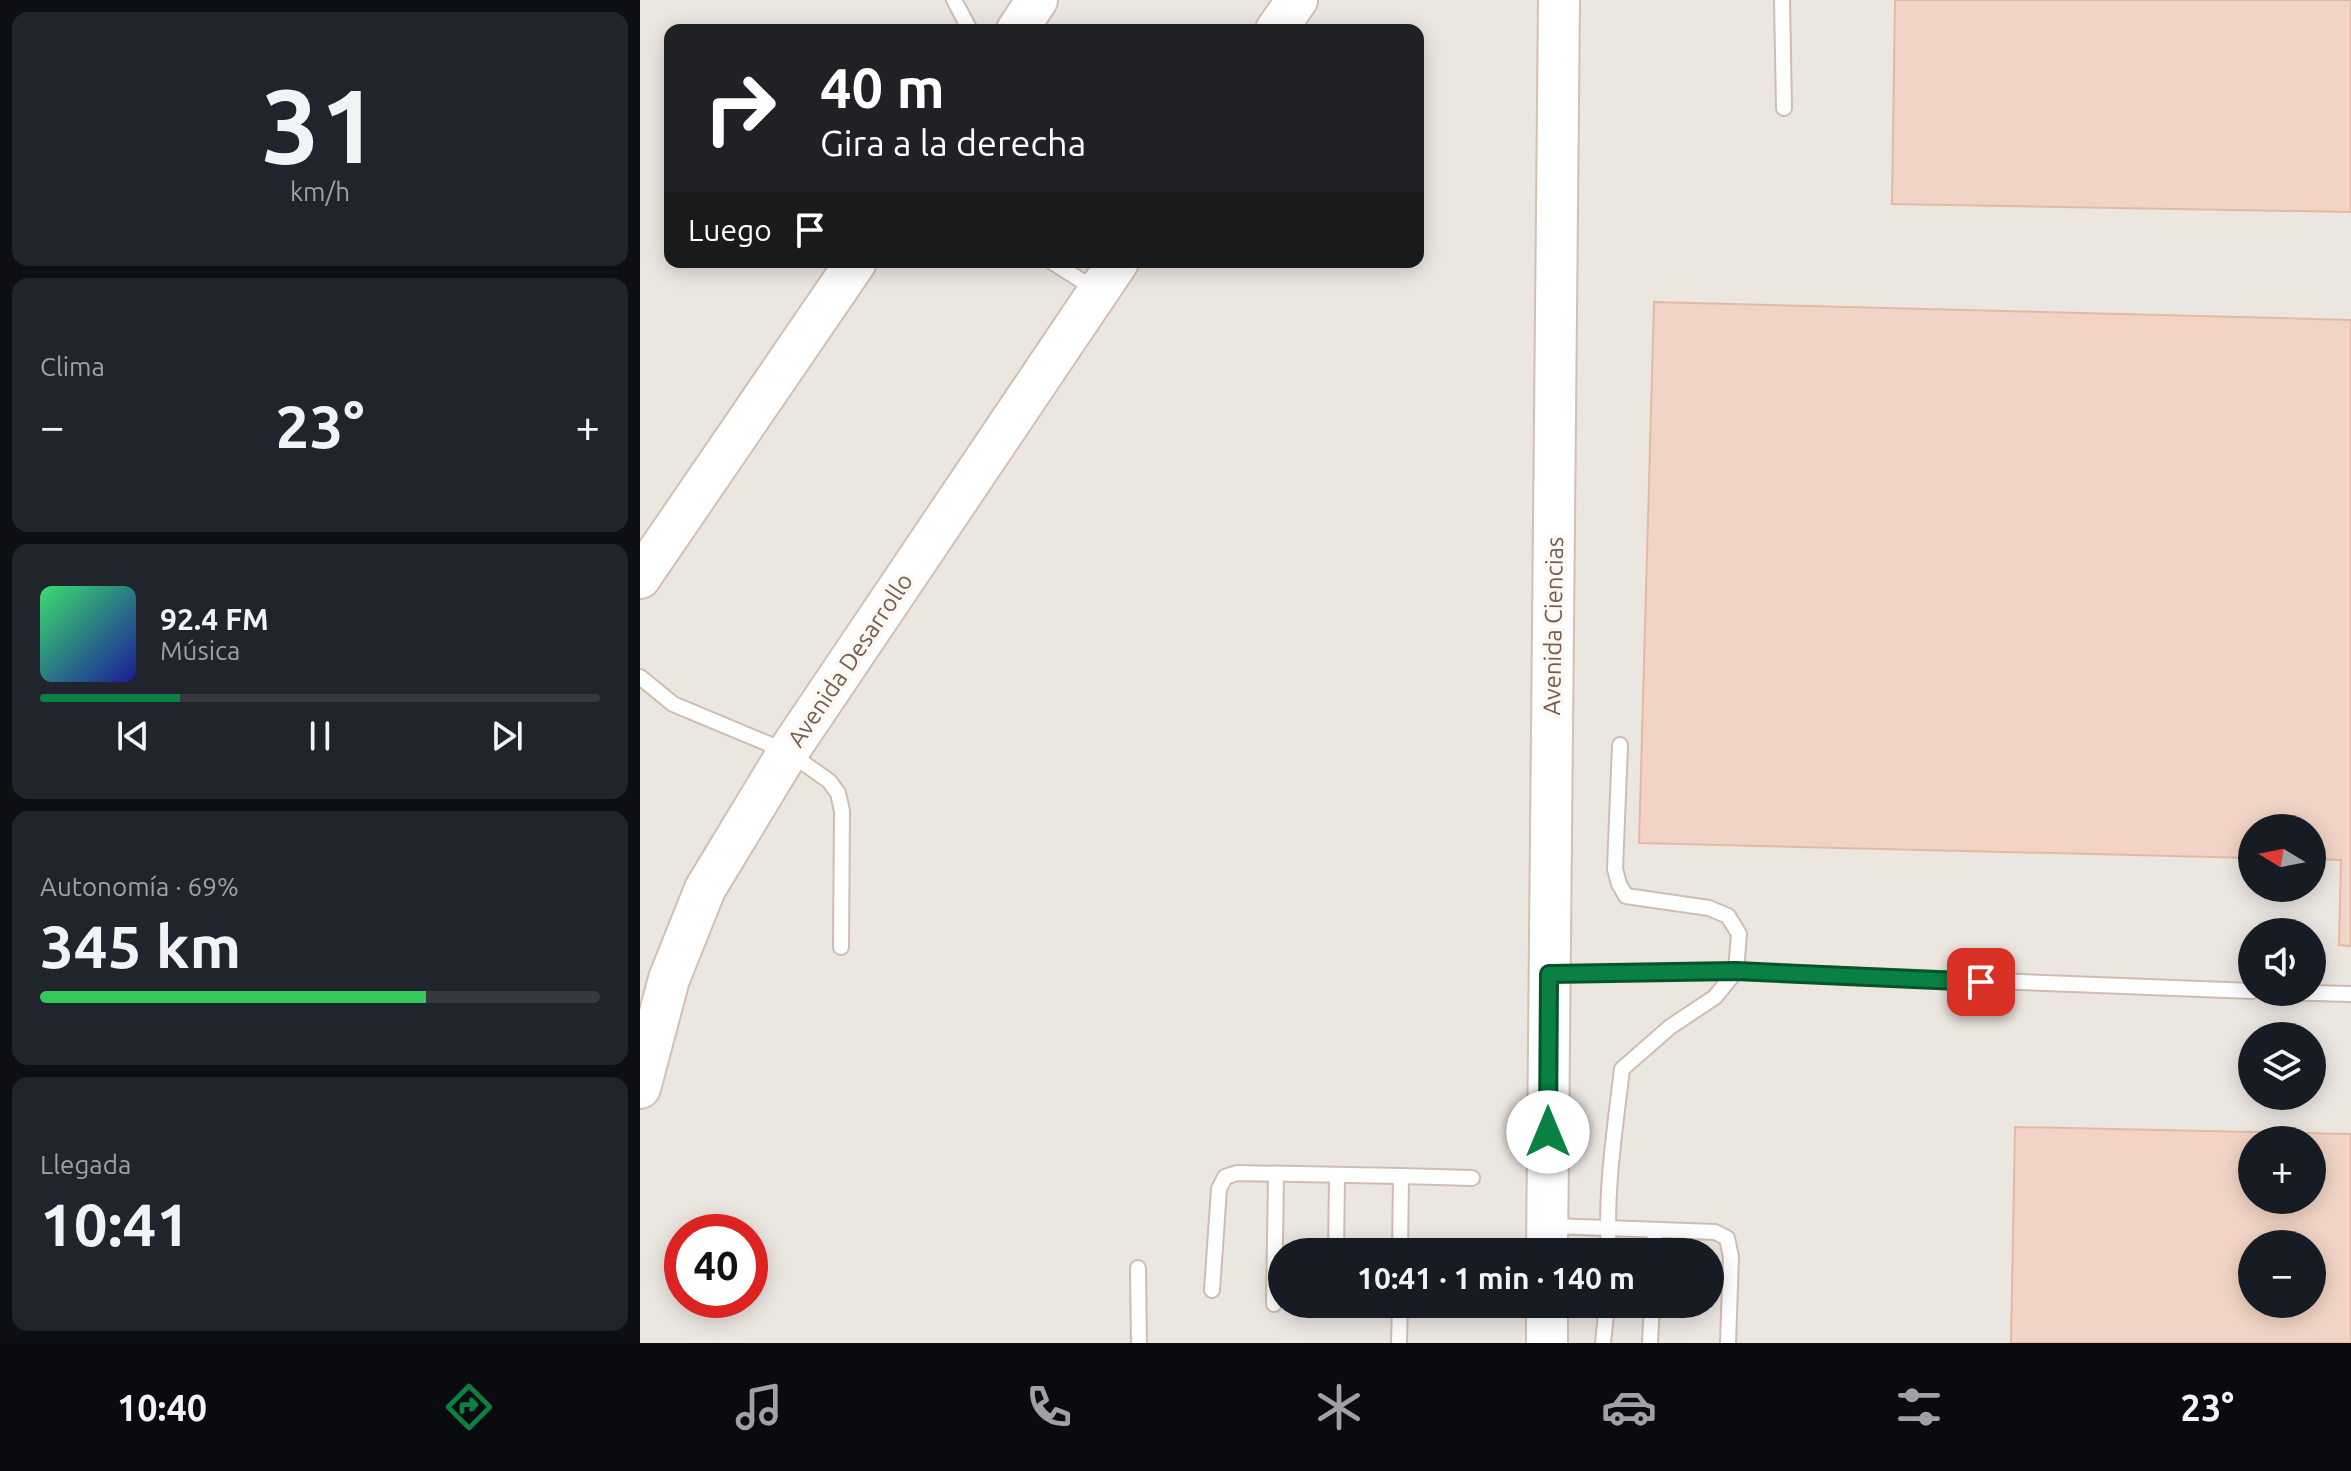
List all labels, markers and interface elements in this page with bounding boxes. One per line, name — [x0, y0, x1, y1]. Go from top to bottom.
icon: right — [688, 56, 792, 160]
text: 40 m — [820, 56, 945, 119]
text: 31 — [261, 66, 379, 183]
text: Gira a la derecha — [820, 122, 1086, 163]
text: km/h — [290, 177, 350, 206]
icon: arrive — [788, 208, 832, 252]
text: Luego — [688, 213, 772, 247]
text: Clima — [40, 352, 105, 381]
text: 23° — [276, 392, 364, 459]
text: − — [40, 401, 65, 450]
text: + — [575, 401, 600, 450]
street label: Avenida Ciencias — [1538, 536, 1568, 716]
street label: Avenida Desarrollo — [782, 568, 918, 752]
text: 92.4 FM — [160, 602, 269, 636]
text: Música — [160, 636, 240, 665]
icon: previous — [111, 714, 155, 758]
icon: pause — [298, 714, 342, 758]
icon: next — [485, 714, 529, 758]
north arrow — [2238, 814, 2326, 902]
map controls — [2238, 814, 2326, 1318]
text: Autonomía · 69% — [40, 872, 239, 901]
text: 345 km — [40, 912, 241, 979]
button: sound — [2238, 918, 2326, 1006]
pin — [1947, 948, 2015, 1016]
icon: arrive — [1959, 960, 2003, 1004]
button: layers — [2238, 1022, 2326, 1110]
position arrow — [1506, 1090, 1590, 1174]
button: + — [2238, 1126, 2326, 1214]
text: Llegada — [40, 1150, 131, 1179]
text: 10:41 — [40, 1190, 190, 1257]
speed limit sign: 40 — [664, 1214, 768, 1318]
button: − — [2238, 1230, 2326, 1318]
text: 10:41 · 1 min · 140 m — [1357, 1261, 1635, 1295]
icon: directions — [441, 1379, 497, 1435]
icon: music — [731, 1379, 787, 1435]
icon: phone — [1021, 1379, 1077, 1435]
icon: climate — [1311, 1379, 1367, 1435]
icon: car — [1601, 1379, 1657, 1435]
icon: filters — [1891, 1379, 1947, 1435]
text: 10:40 — [117, 1387, 207, 1428]
text: 23° — [2181, 1387, 2234, 1428]

